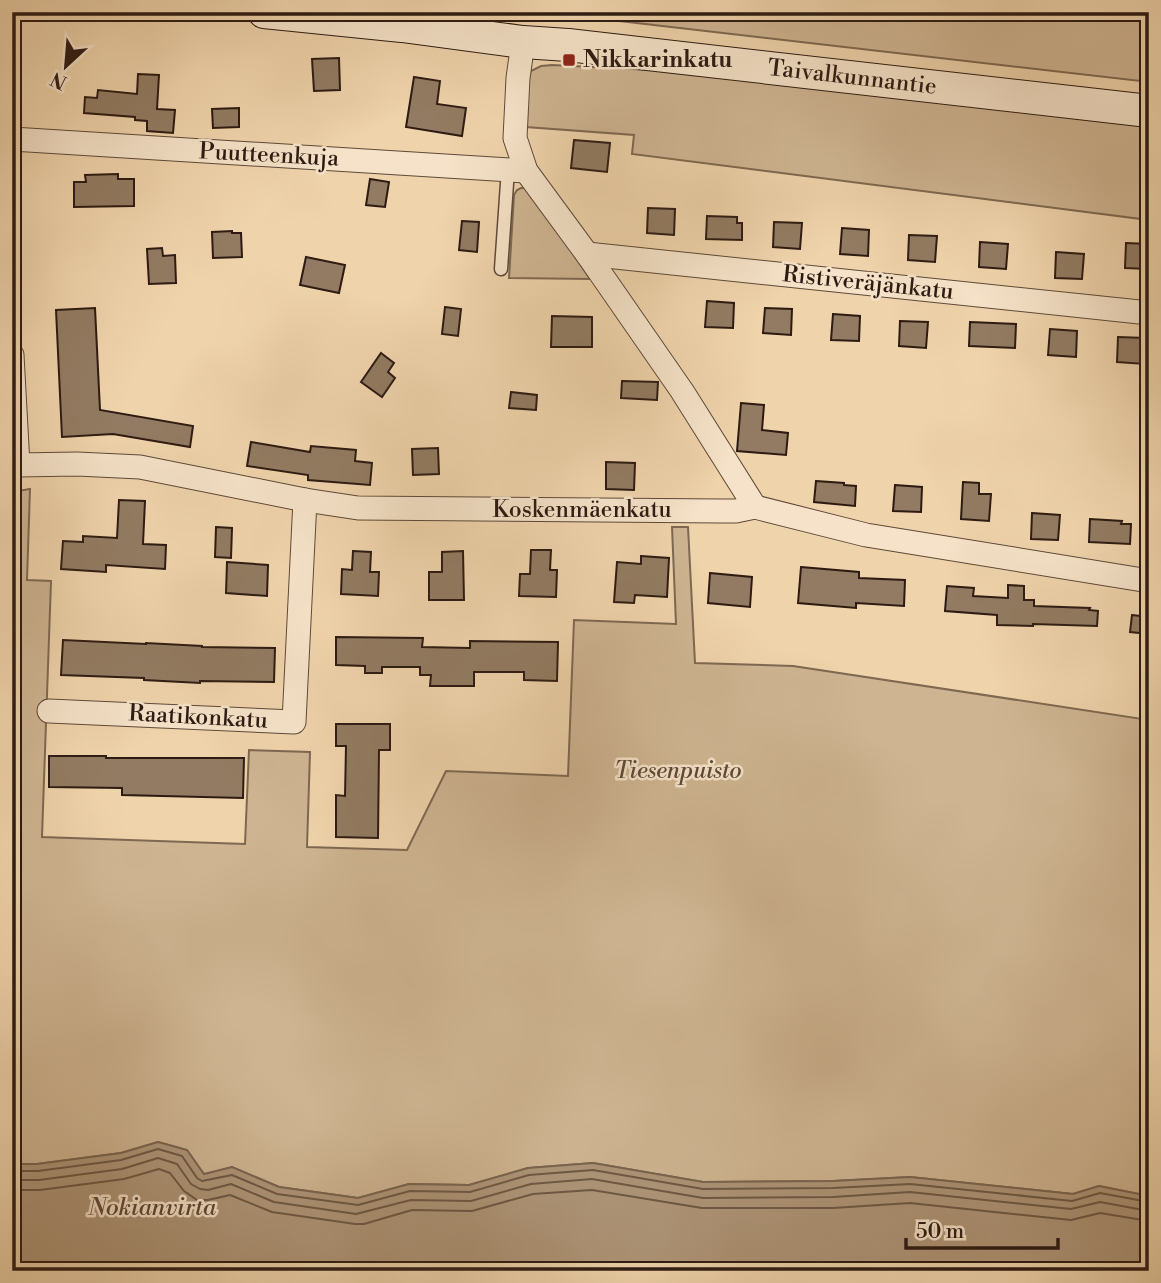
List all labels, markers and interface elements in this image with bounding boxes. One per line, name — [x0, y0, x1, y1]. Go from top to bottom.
north arrow — [32, 32, 102, 102]
place label: Nikkarinkatu — [583, 46, 732, 74]
marker: Nikkarinkatu — [561, 52, 577, 68]
street label: Taivalkunnantie — [766, 54, 938, 101]
text: N — [47, 66, 71, 94]
street label: Puutteenkuja — [198, 137, 340, 173]
street label: Ristiveräjänkatu — [781, 260, 955, 306]
street label: Koskenmäenkatu — [492, 496, 672, 524]
street label: Raatikonkatu — [128, 699, 268, 735]
park label: Tiesenpuisto — [614, 757, 742, 785]
water label: Nokianvirta — [87, 1193, 217, 1223]
scale bar — [906, 1206, 1058, 1250]
text: 50 m — [916, 1219, 964, 1245]

